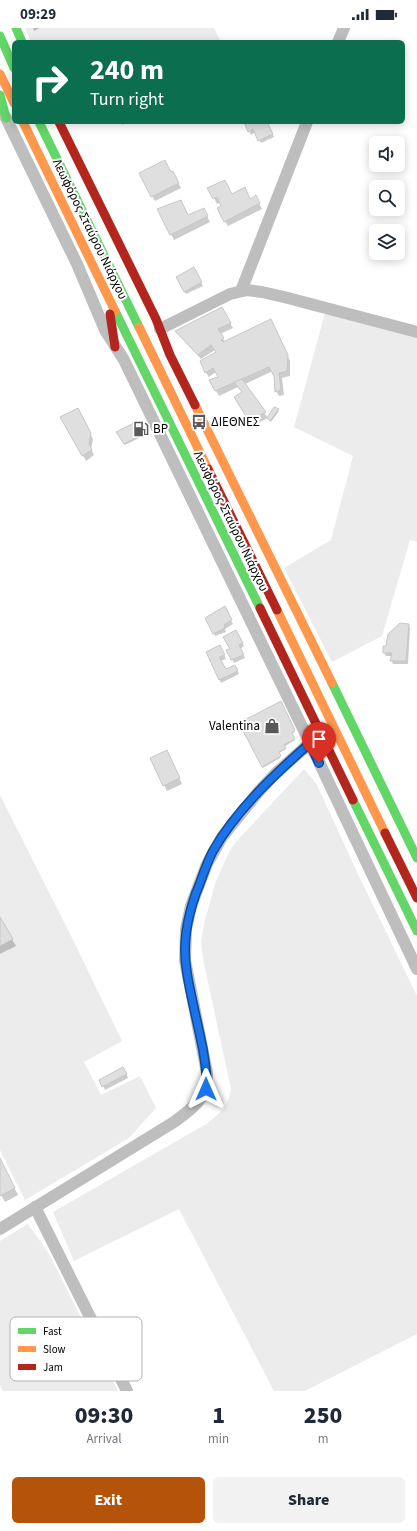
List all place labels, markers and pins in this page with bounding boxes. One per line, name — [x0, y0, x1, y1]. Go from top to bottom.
bus stop icon: ΔΙΕΘΝΕΣ — [190, 413, 208, 431]
place label: ΔΙΕΘΝΕΣ — [211, 413, 260, 431]
fuel station icon: BP — [132, 420, 150, 438]
place label: BP — [153, 420, 168, 438]
place label: Valentina — [209, 717, 260, 735]
shop icon: Valentina — [263, 717, 281, 735]
pin — [302, 722, 336, 763]

